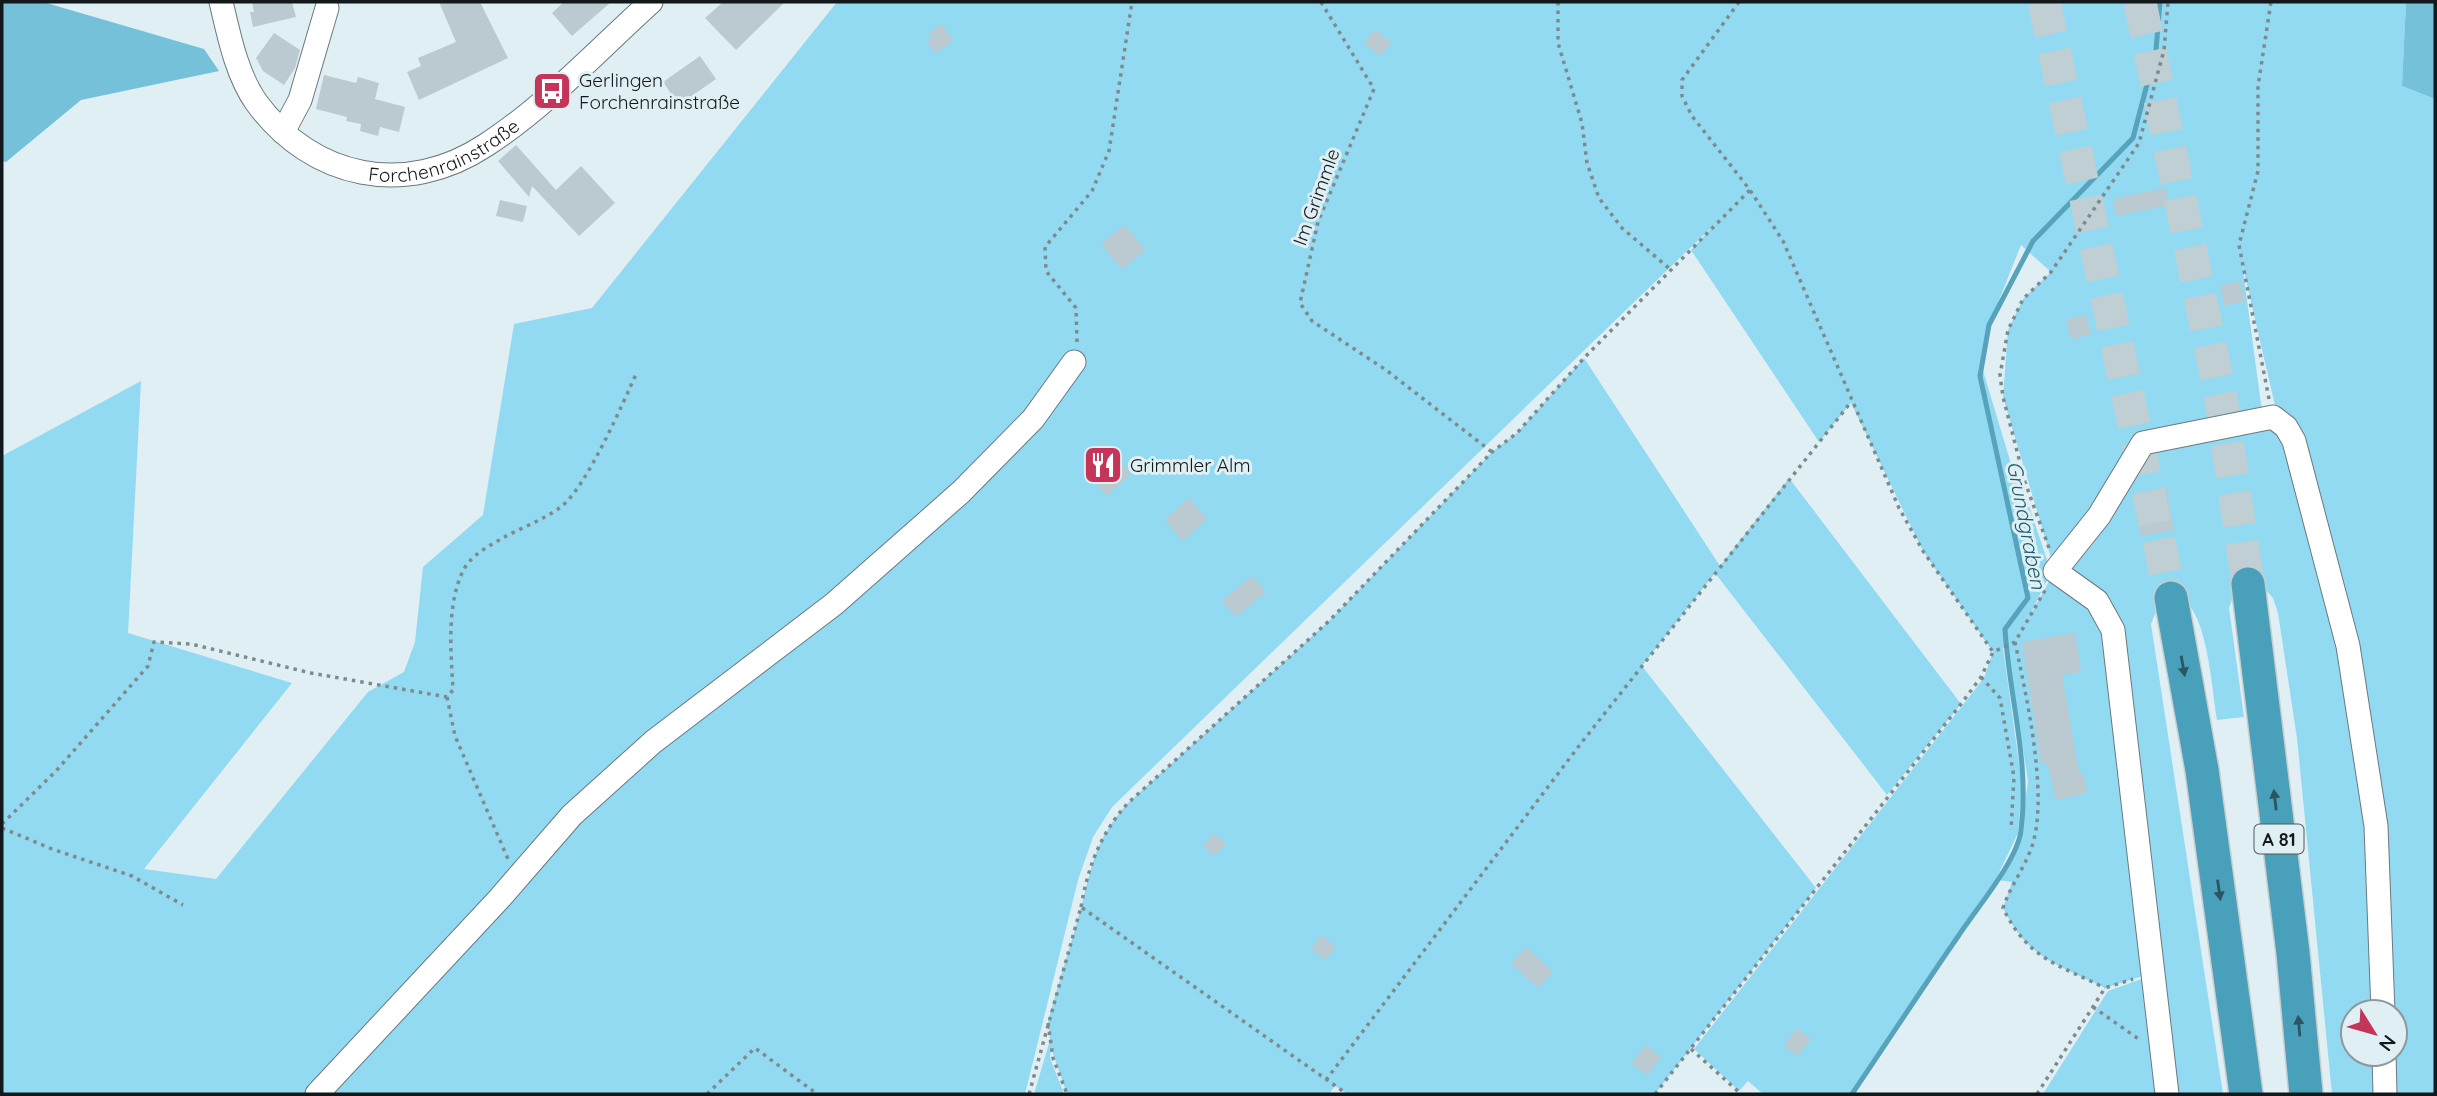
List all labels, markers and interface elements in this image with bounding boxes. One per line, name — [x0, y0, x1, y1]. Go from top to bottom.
place label: Gerlingen Forchenrainstraße — [579, 68, 740, 114]
bus stop icon: Gerlingen Forchenrainstraße — [531, 70, 573, 112]
street label: Forchenrainstraße — [367, 114, 524, 187]
street label: Im Grimmle — [1287, 145, 1345, 249]
restaurant icon: Grimmler Alm — [1082, 444, 1124, 486]
place label: Grimmler Alm — [1130, 453, 1251, 477]
water label: Grundgraben — [2002, 459, 2052, 592]
one-way arrow — [2178, 655, 2189, 677]
one-way arrow — [2269, 789, 2280, 811]
road number: A 81 — [2254, 824, 2304, 854]
one-way arrow — [2213, 879, 2224, 901]
north arrow — [2339, 998, 2409, 1068]
one-way arrow — [2294, 1015, 2305, 1037]
text: N — [2374, 1030, 2401, 1056]

